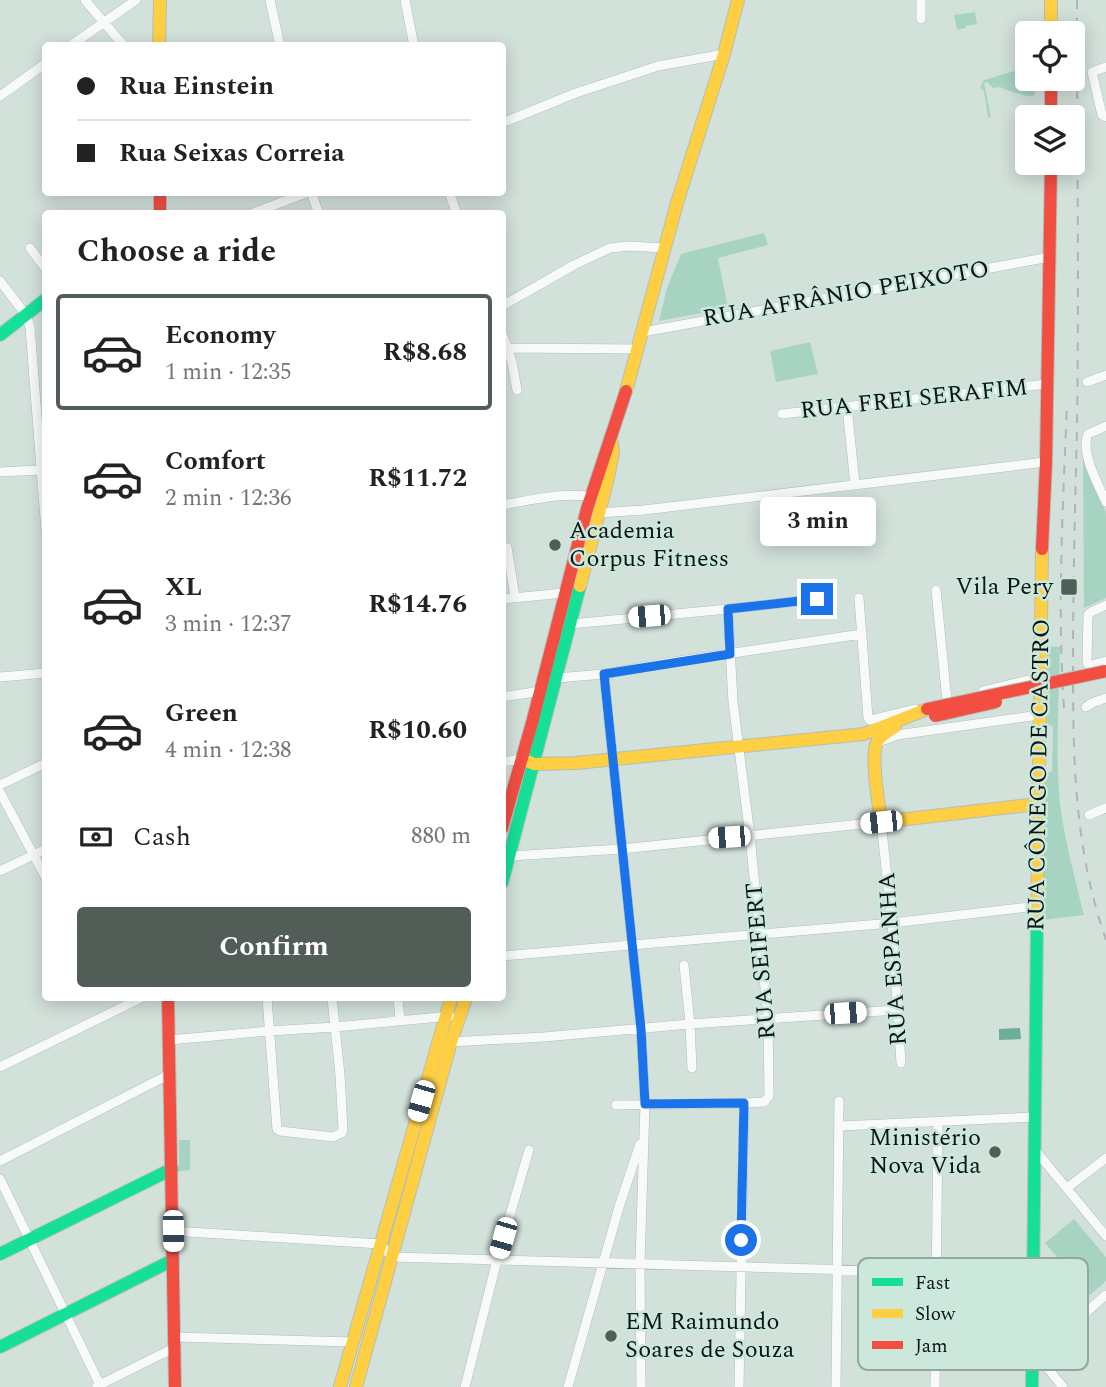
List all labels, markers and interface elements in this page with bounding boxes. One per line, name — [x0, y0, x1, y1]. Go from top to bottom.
map controls — [1015, 21, 1085, 175]
button: locate — [1015, 21, 1085, 91]
text: Rua Einstein — [119, 66, 274, 106]
button: layers — [1015, 105, 1085, 175]
text: Rua Seixas Correia — [119, 133, 345, 173]
text: Choose a ride — [77, 227, 276, 276]
street label: RUA AFRÂNIO PEIXOTO — [700, 251, 992, 337]
text: Economy — [165, 315, 275, 355]
icon: car — [81, 321, 144, 384]
text: R$8.68 — [383, 332, 467, 372]
text: 1 min · 12:35 — [165, 355, 292, 390]
street label: RUA FREI SERAFIM — [798, 369, 1030, 429]
text: Comfort — [165, 441, 266, 481]
icon: car — [81, 447, 144, 510]
text: R$11.72 — [368, 458, 467, 498]
text: 2 min · 12:36 — [165, 481, 292, 516]
callout: 3 min — [759, 498, 875, 546]
text: 3 min — [787, 504, 849, 539]
place label: Academia Corpus Fitness — [569, 513, 729, 577]
marker: Academia Corpus Fitness — [547, 537, 563, 553]
text: XL — [165, 567, 202, 607]
place label: Vila Pery — [955, 569, 1054, 605]
icon: car — [81, 573, 144, 636]
marker: Vila Pery — [1059, 577, 1079, 597]
route end — [801, 583, 833, 615]
text: R$14.76 — [368, 584, 467, 624]
car — [628, 604, 671, 628]
text: 3 min · 12:37 — [165, 607, 292, 642]
street label: RUA CÔNEGO DE CASTRO — [1018, 619, 1060, 931]
text: Green — [165, 693, 238, 733]
icon: car — [81, 699, 144, 762]
text: R$10.60 — [368, 710, 467, 750]
text: 4 min · 12:38 — [165, 733, 292, 768]
car — [860, 809, 903, 835]
text: Cash — [133, 817, 191, 857]
icon: cash — [77, 818, 115, 856]
text: 880 m — [411, 819, 471, 854]
car — [708, 825, 751, 849]
street label: RUA ESPANHA — [869, 871, 917, 1047]
street label: RUA SEIFERT — [736, 881, 786, 1041]
button: Confirm — [77, 907, 471, 987]
car — [824, 1001, 867, 1025]
car — [406, 1078, 437, 1124]
place label: Ministério Nova Vida — [869, 1120, 981, 1184]
marker: Ministério Nova Vida — [987, 1144, 1003, 1160]
car — [163, 1210, 184, 1252]
car — [488, 1215, 519, 1261]
route start — [725, 1224, 757, 1256]
legend — [858, 1258, 1088, 1370]
text: Fast — [915, 1269, 951, 1298]
text: Slow — [915, 1300, 956, 1329]
place label: EM Raimundo Soares de Souza — [625, 1304, 795, 1368]
marker: EM Raimundo Soares de Souza — [603, 1328, 619, 1344]
text: Jam — [915, 1332, 947, 1361]

